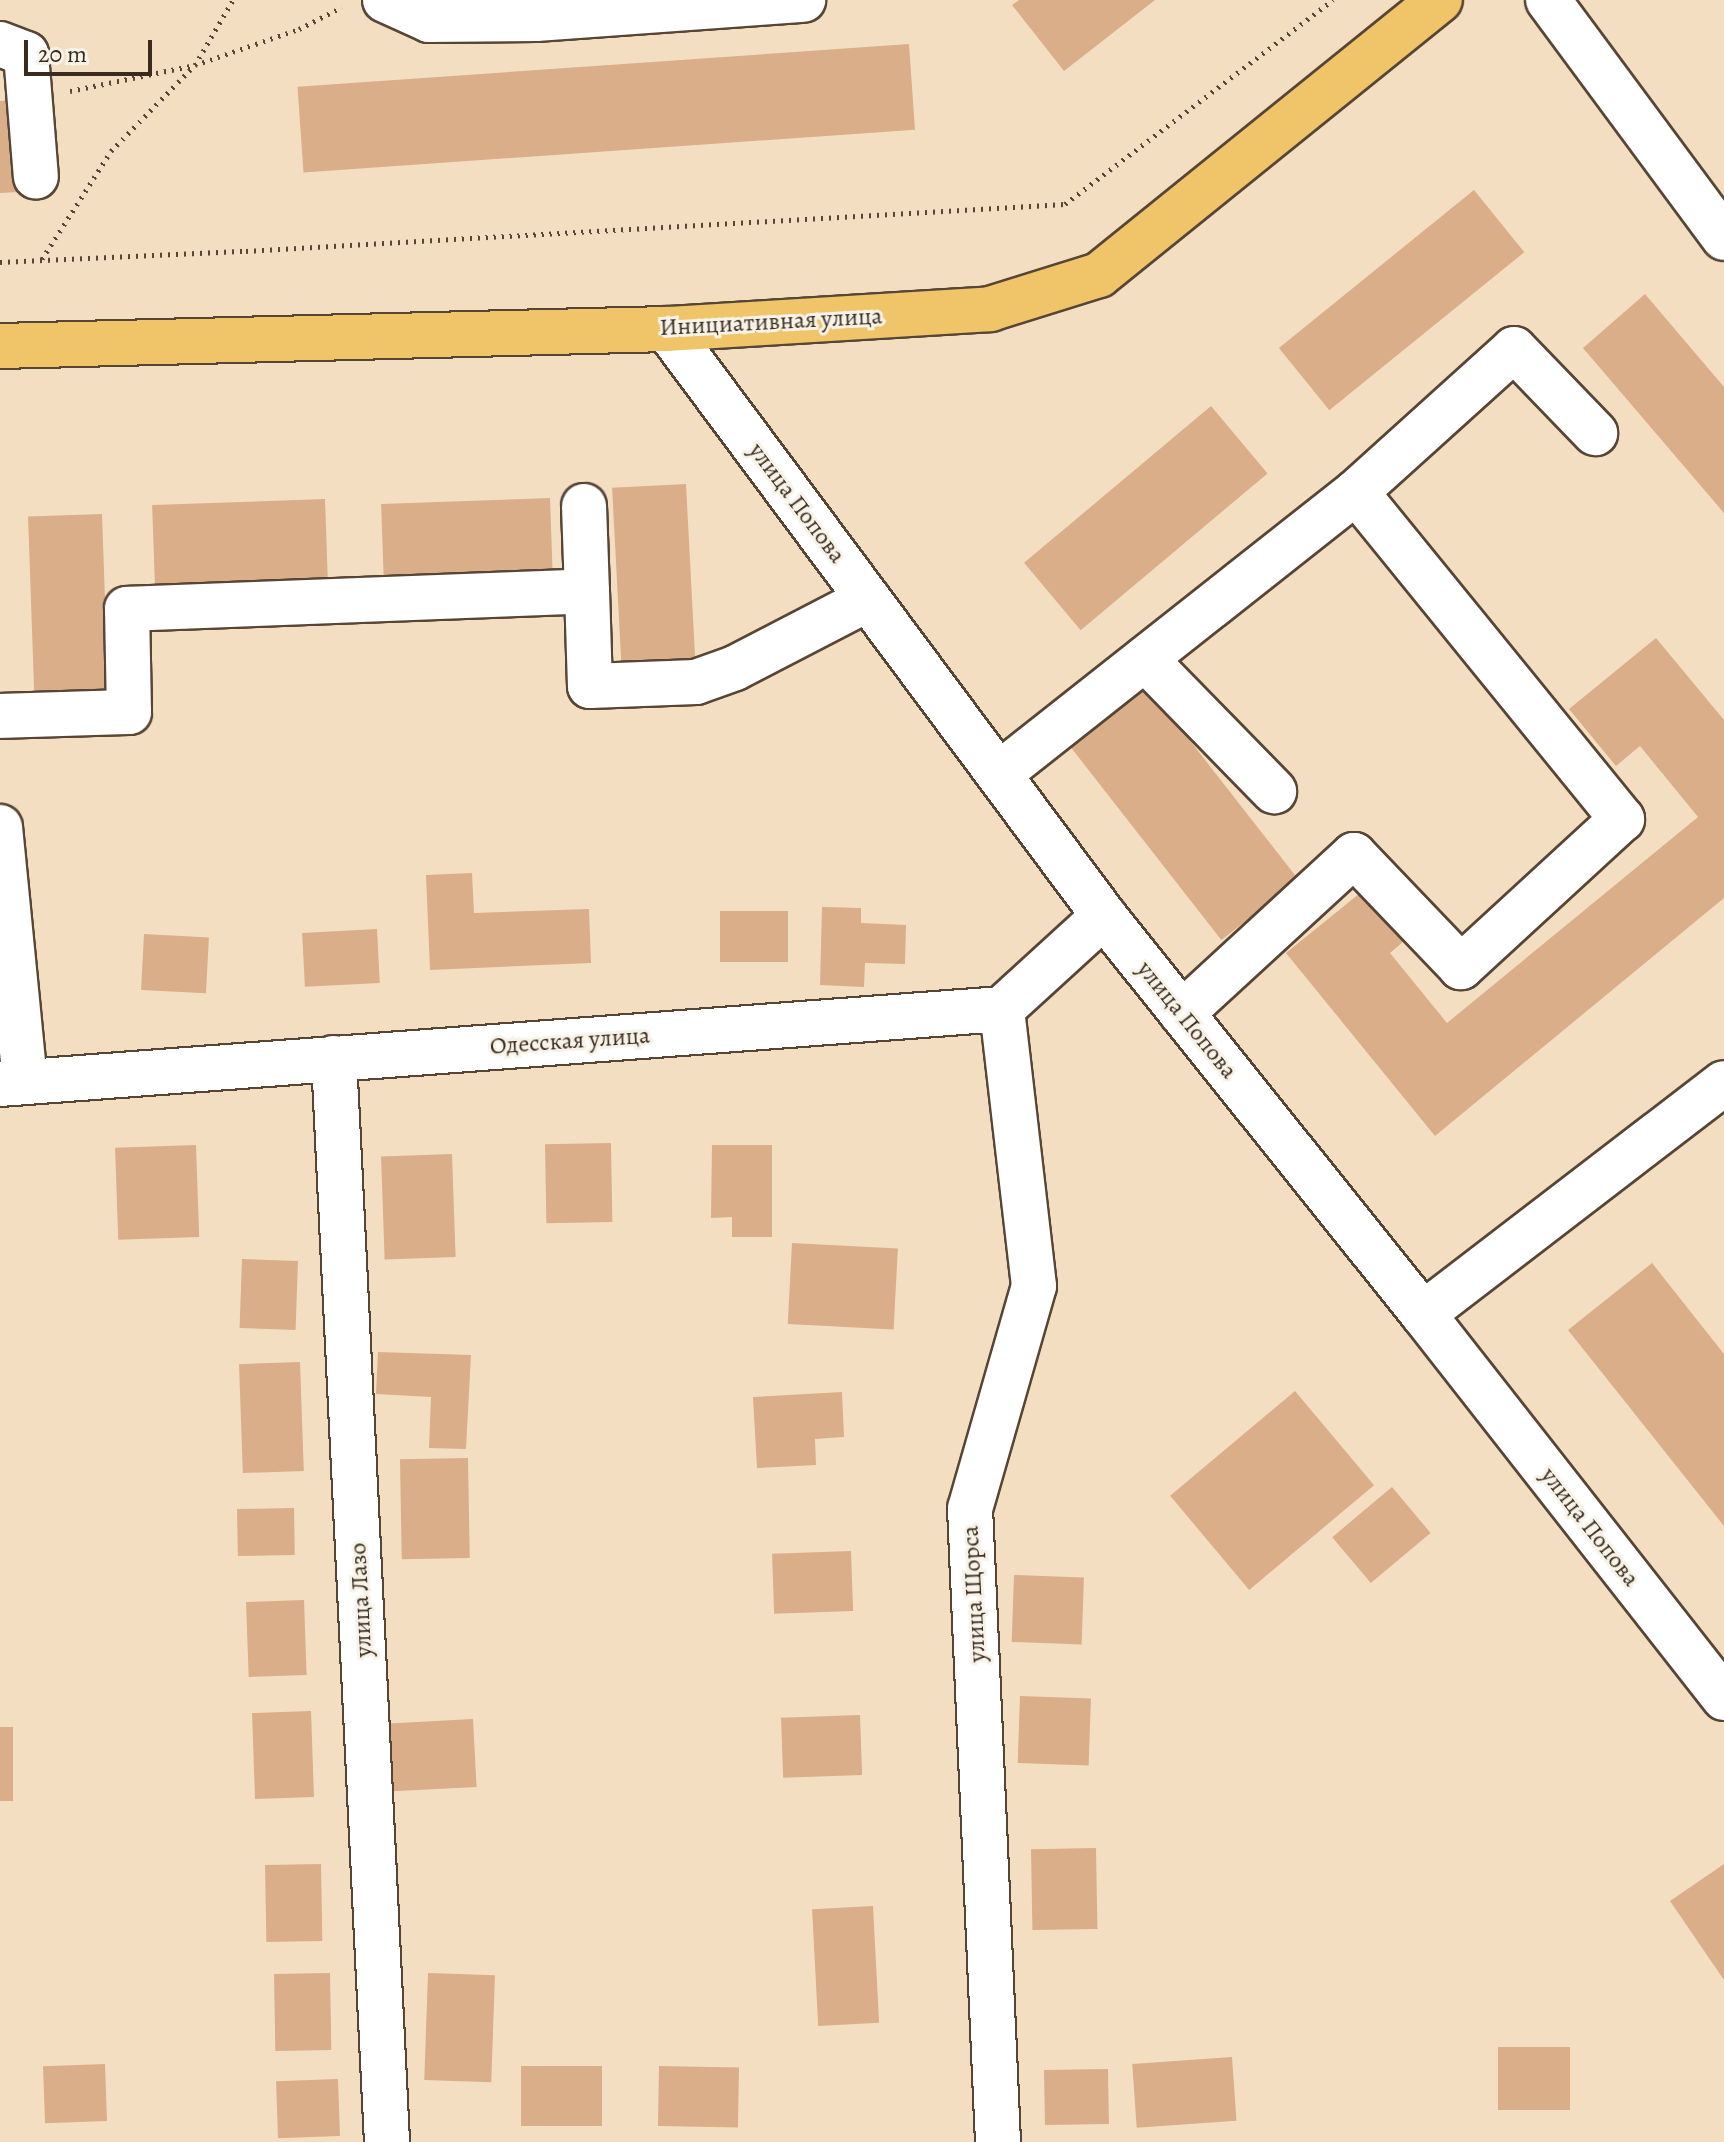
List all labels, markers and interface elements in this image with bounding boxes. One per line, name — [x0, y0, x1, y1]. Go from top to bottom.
scale bar — [28, 24, 156, 74]
text: 20 m — [38, 38, 87, 70]
street label: Инициативная улица — [659, 302, 883, 342]
street label: улица Попова — [742, 437, 852, 569]
street label: улица Попова — [1131, 955, 1243, 1085]
street label: Одесская улица — [489, 1021, 651, 1061]
street label: улица Попова — [1535, 1462, 1645, 1592]
street label: улица Щорса — [956, 1525, 992, 1663]
street label: улица Лазо — [344, 1542, 378, 1658]

